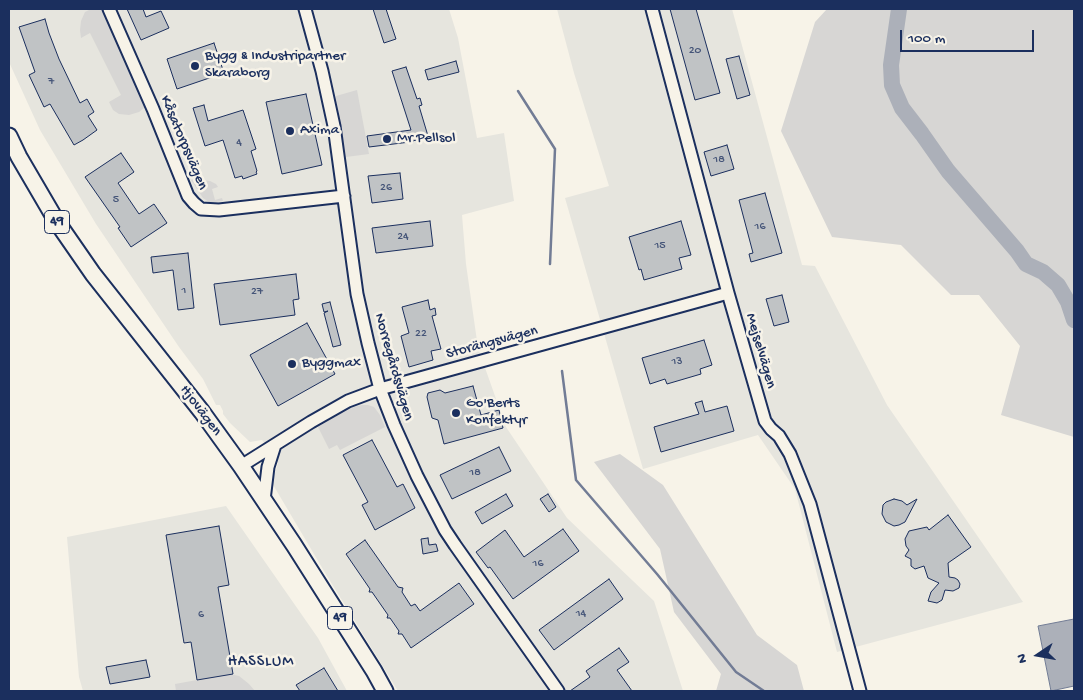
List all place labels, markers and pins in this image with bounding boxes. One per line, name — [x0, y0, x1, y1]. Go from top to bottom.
place label: Bygg & Industripartner Skaraborg — [205, 48, 345, 83]
marker: Bygg & Industripartner Skaraborg — [189, 60, 201, 72]
place label: Axima — [300, 122, 339, 140]
marker: Axima — [284, 125, 296, 137]
place label: Mr Pellsol — [397, 130, 456, 148]
marker: Mr Pellsol — [381, 133, 393, 145]
place label: Byggmax — [302, 355, 361, 373]
marker: Byggmax — [286, 358, 298, 370]
place label: Go'Berts Konfektyr — [466, 395, 527, 430]
marker: Go'Berts Konfektyr — [450, 407, 462, 419]

